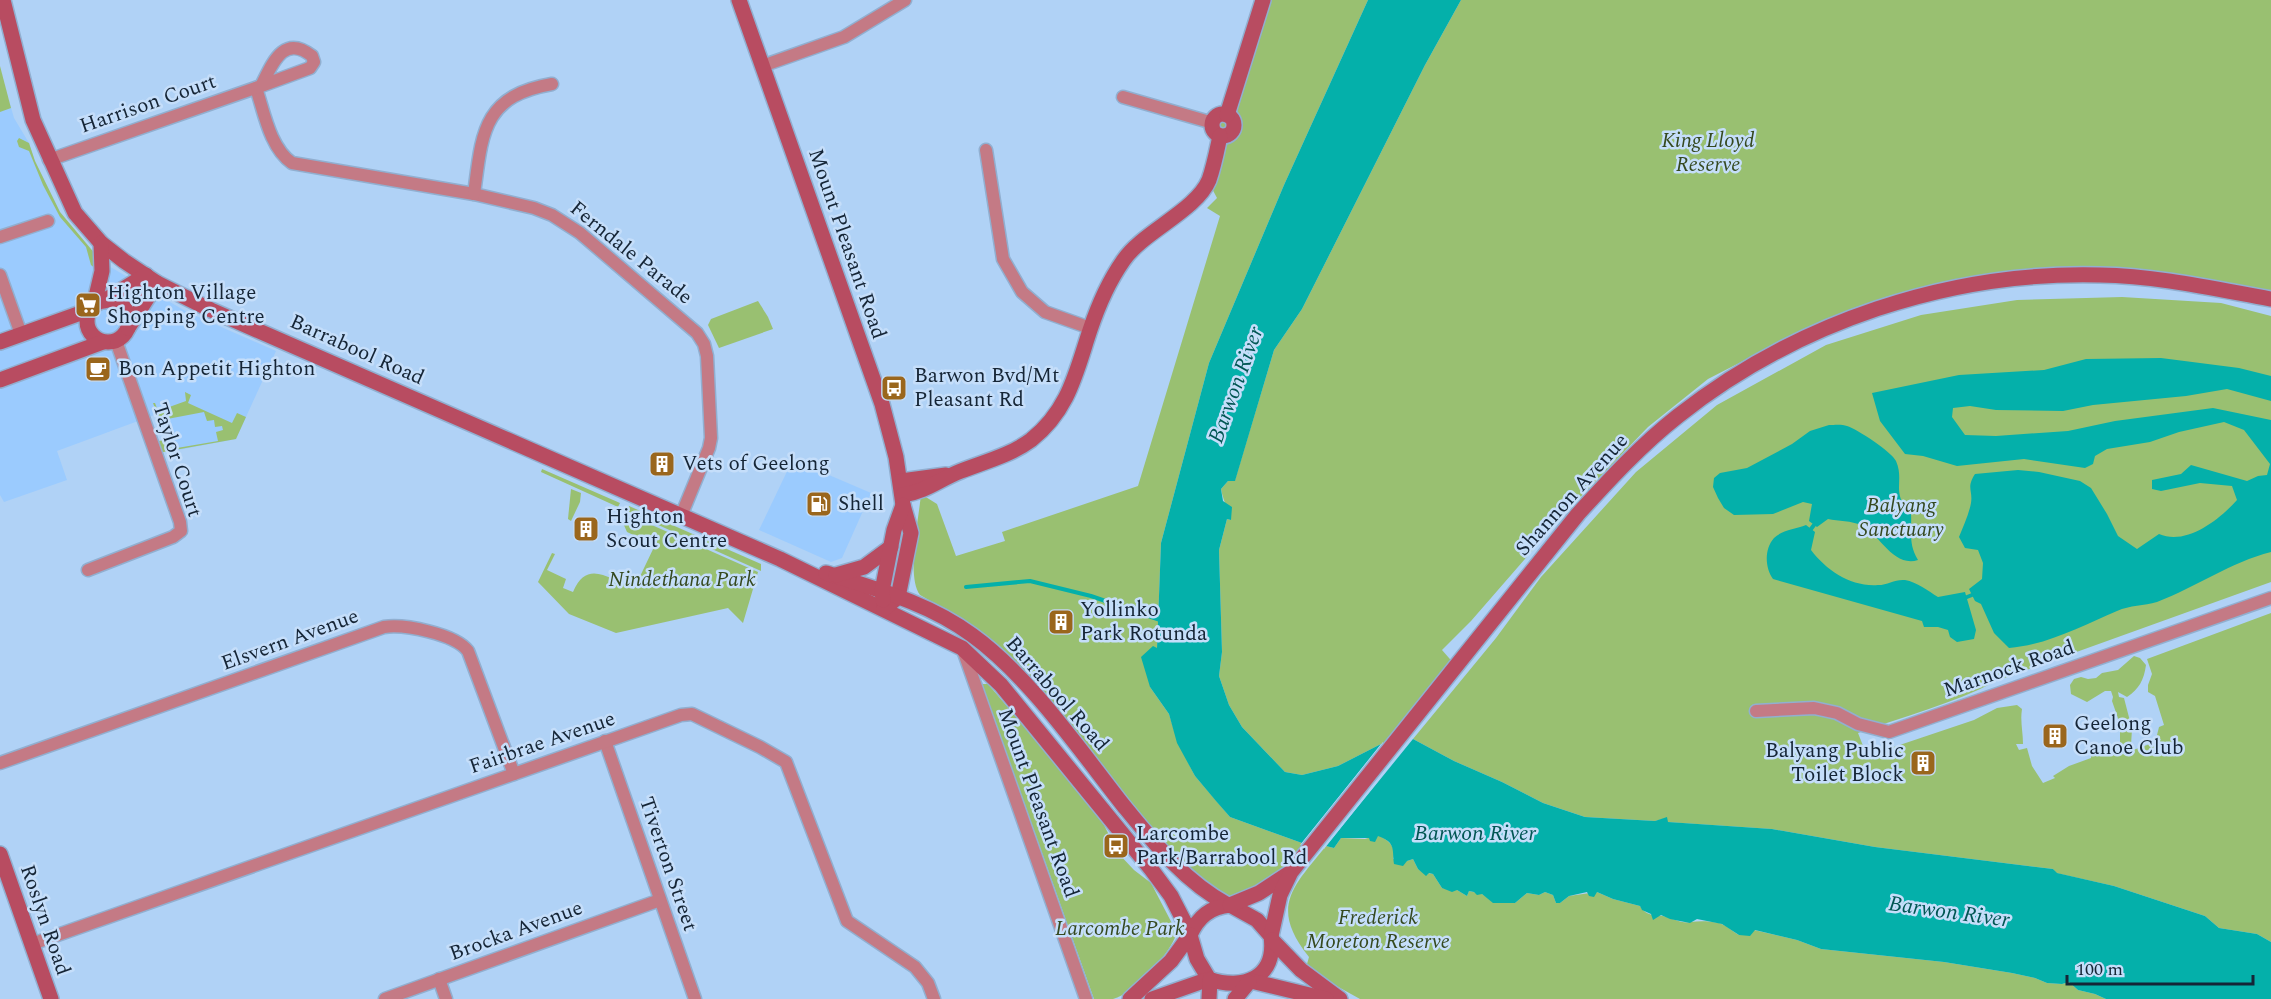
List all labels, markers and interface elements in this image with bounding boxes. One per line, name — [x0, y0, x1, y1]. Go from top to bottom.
street label: Harrison Court — [75, 66, 221, 142]
park label: King Lloyd Reserve — [1661, 125, 1755, 181]
street label: Mount Pleasant Road — [799, 144, 895, 344]
street label: Ferndale Parade — [562, 193, 700, 313]
place label: Highton Village Shopping Centre — [107, 277, 265, 333]
supermarket icon: Highton Village Shopping Centre — [73, 290, 103, 320]
street label: Barrabool Road — [284, 306, 430, 394]
water label: Barwon River — [1200, 322, 1273, 448]
place label: Bon Appetit Highton — [118, 353, 315, 385]
cafe icon: Bon Appetit Highton — [83, 354, 113, 384]
place label: Barwon Bvd/Mt Pleasant Rd — [914, 360, 1060, 416]
bus stop icon: Barwon Bvd/Mt Pleasant Rd — [879, 373, 909, 403]
street label: Taylor Court — [143, 399, 211, 521]
street label: Shannon Avenue — [1508, 426, 1636, 564]
place label: Vets of Geelong — [682, 448, 830, 480]
building icon: Vets of Geelong — [647, 449, 677, 479]
place label: Shell — [838, 488, 884, 520]
fuel station icon: Shell — [804, 489, 834, 519]
park label: Balyang Sanctuary — [1858, 490, 1944, 546]
place label: Highton Scout Centre — [606, 501, 727, 557]
building icon: Highton Scout Centre — [571, 514, 601, 544]
park label: Nindethana Park — [608, 564, 756, 596]
place label: Yollinko Park Rotunda — [1080, 594, 1208, 650]
street label: Elsvern Avenue — [217, 600, 363, 680]
building icon: Yollinko Park Rotunda — [1046, 607, 1076, 637]
street label: Barrabool Road — [998, 629, 1116, 759]
street label: Marnock Road — [1939, 632, 2079, 706]
street label: Fairbrae Avenue — [464, 703, 620, 783]
street label: Mount Pleasant Road — [989, 704, 1087, 902]
place label: Geelong Canoe Club — [2074, 708, 2184, 764]
building icon: Geelong Canoe Club — [2040, 721, 2070, 751]
place label: Balyang Public Toilet Block — [1765, 735, 1904, 791]
building icon: Balyang Public Toilet Block — [1908, 748, 1938, 778]
street label: Tiverton Street — [630, 792, 706, 936]
water label: Barwon River — [1414, 817, 1536, 850]
place label: Larcombe Park/Barrabool Rd — [1136, 818, 1307, 874]
bus stop icon: Larcombe Park/Barrabool Rd — [1101, 831, 1131, 861]
street label: Roslyn Road — [11, 860, 79, 980]
water label: Barwon River — [1886, 887, 2012, 937]
street label: Brocka Avenue — [445, 892, 587, 970]
park label: Frederick Moreton Reserve — [1306, 902, 1450, 958]
park label: Larcombe Park — [1055, 913, 1185, 945]
scale bar — [2067, 948, 2253, 986]
text: 100 m — [2076, 956, 2123, 983]

